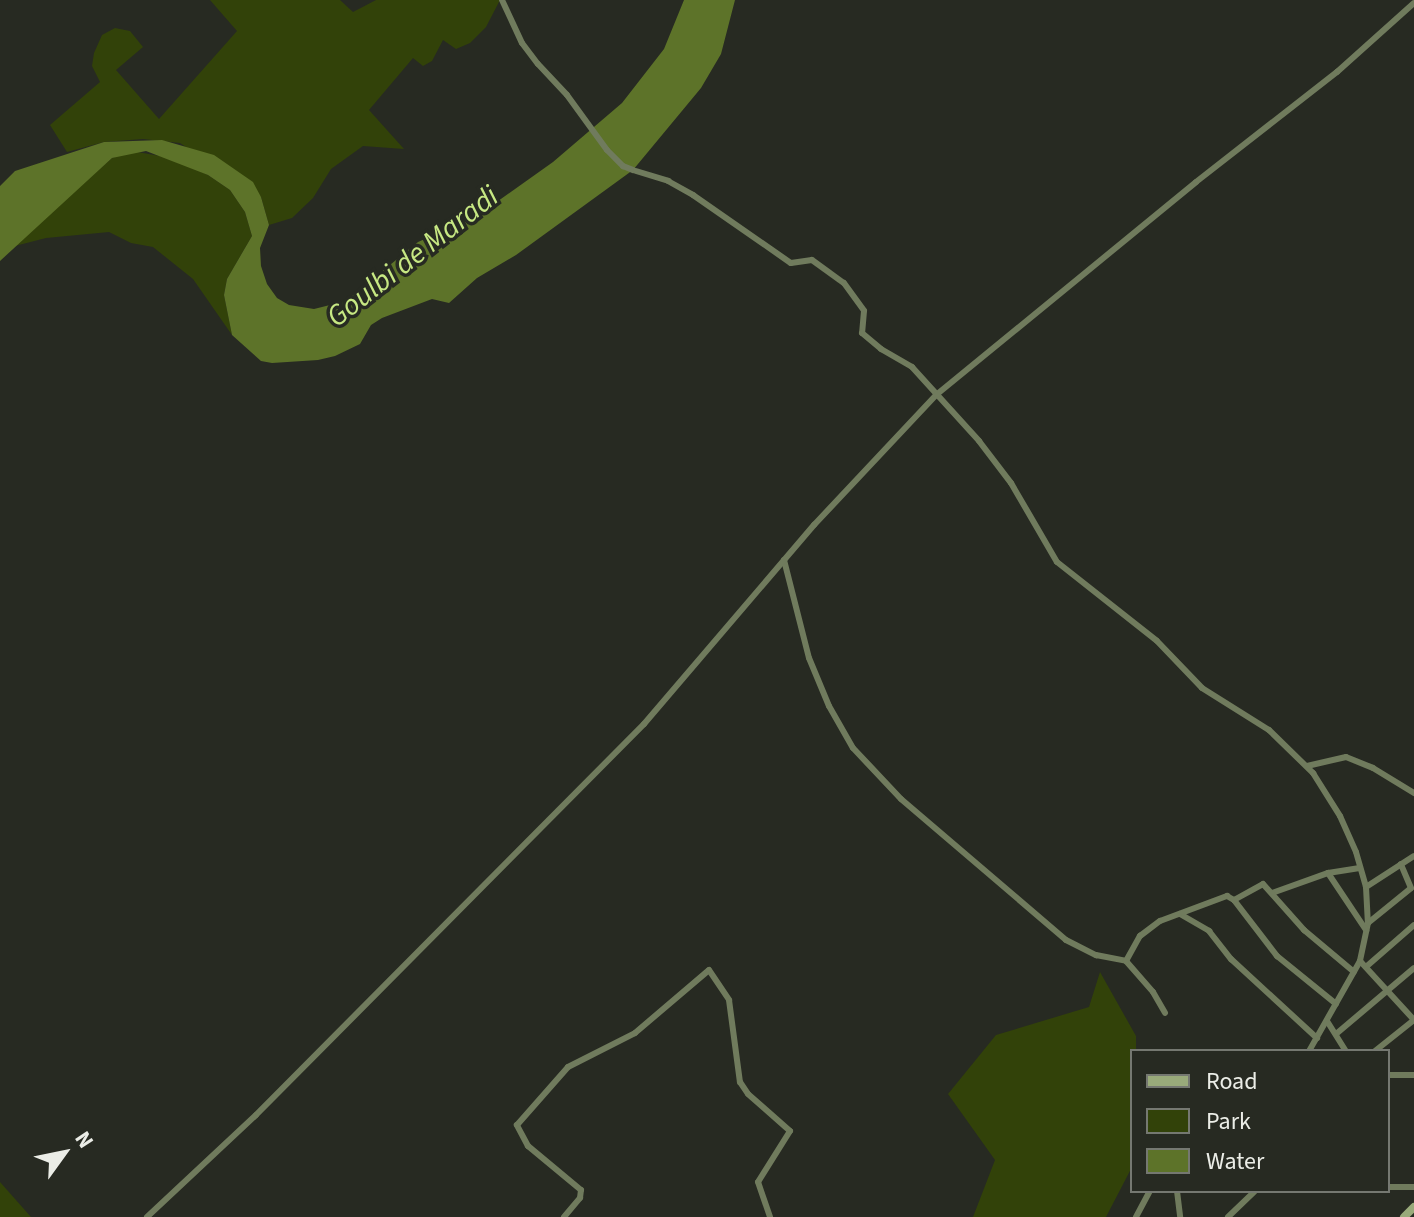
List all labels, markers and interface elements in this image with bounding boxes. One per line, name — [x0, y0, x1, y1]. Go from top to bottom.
water label: Goulbi de Maradi — [320, 179, 506, 335]
legend — [1130, 1049, 1390, 1193]
text: Road — [1206, 1064, 1258, 1099]
text: Park — [1206, 1104, 1251, 1139]
north arrow — [24, 1113, 104, 1193]
text: N — [67, 1125, 102, 1155]
text: Water — [1206, 1144, 1264, 1179]

